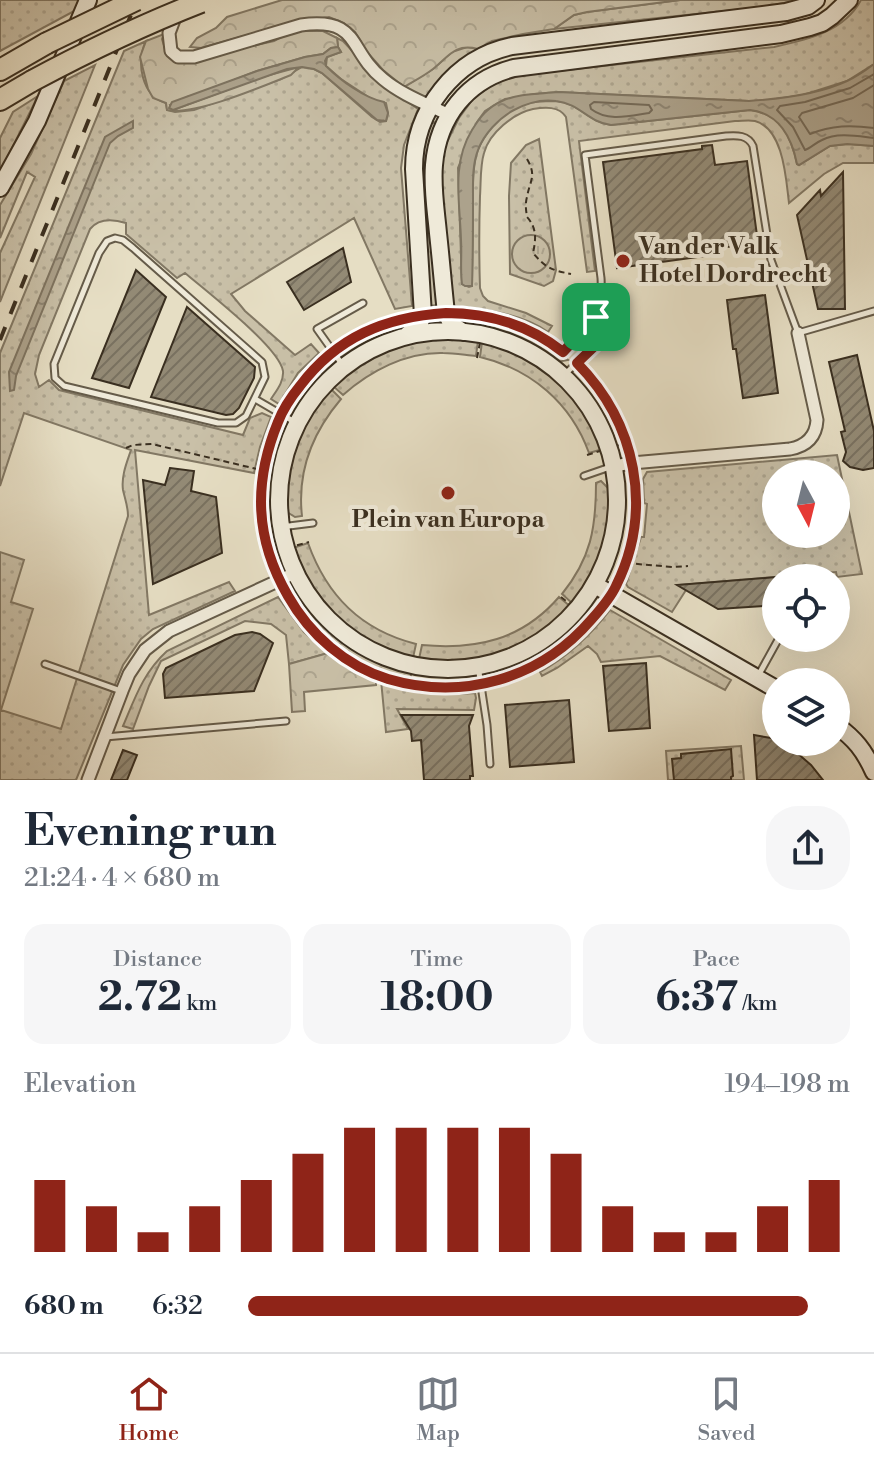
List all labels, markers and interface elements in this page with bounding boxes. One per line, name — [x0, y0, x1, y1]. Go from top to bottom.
place label: Van der Valk Hotel Dordrecht — [638, 232, 827, 290]
marker: Van der Valk Hotel Dordrecht — [614, 252, 632, 270]
pin — [562, 283, 630, 351]
icon: arrive — [574, 295, 618, 339]
north arrow — [762, 460, 850, 548]
map controls — [762, 460, 850, 756]
marker: Plein van Europa — [439, 484, 457, 502]
place label: Plein van Europa — [352, 505, 546, 535]
button: locate — [762, 564, 850, 652]
button: layers — [762, 668, 850, 756]
text: Evening run — [24, 804, 277, 859]
button: share — [766, 806, 850, 890]
text: 21:24 · 4 × 680 m — [24, 862, 220, 894]
text: Distance — [113, 946, 202, 973]
text: Time — [411, 946, 463, 973]
text: Pace — [693, 946, 740, 973]
text: 2.72 — [98, 973, 182, 1023]
text: 18:00 — [380, 973, 494, 1023]
text: 6:37 — [655, 973, 738, 1023]
text: km — [182, 990, 217, 1017]
text: /km — [738, 990, 778, 1017]
text: Elevation — [24, 1068, 137, 1100]
text: 194–198 m — [725, 1068, 850, 1100]
text: 680 m — [24, 1290, 104, 1322]
text: 6:32 — [152, 1290, 203, 1322]
tab: Home — [119, 1372, 179, 1447]
tab: Map — [416, 1372, 460, 1447]
tab: Saved — [698, 1372, 755, 1447]

